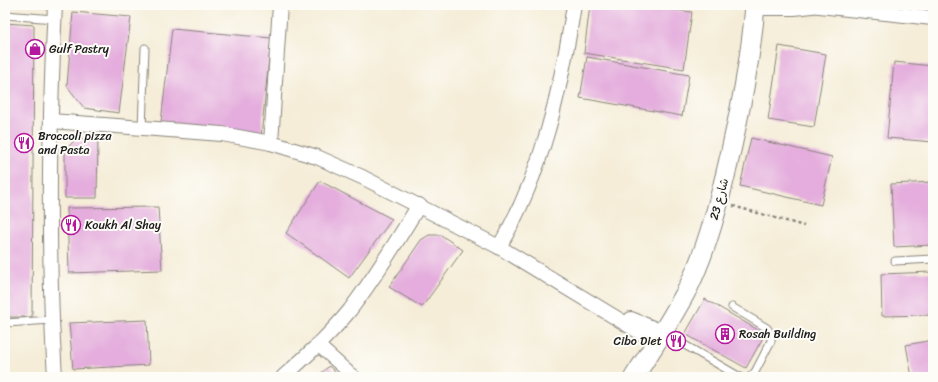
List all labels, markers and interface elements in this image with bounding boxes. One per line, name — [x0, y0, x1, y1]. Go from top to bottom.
shop icon: Gulf Pastry — [24, 38, 46, 60]
place label: Gulf Pastry — [49, 38, 110, 60]
place label: Broccoli pizza and Pasta — [38, 125, 113, 161]
restaurant icon: Broccoli pizza and Pasta — [13, 132, 35, 154]
street label: شارع 23 — [703, 176, 735, 222]
restaurant icon: Koukh Al Shay — [60, 214, 82, 236]
place label: Koukh Al Shay — [85, 214, 162, 236]
building icon: Rosah Building — [714, 323, 736, 345]
place label: Rosah Building — [739, 323, 816, 345]
place label: Cibo Diet — [613, 330, 662, 352]
restaurant icon: Cibo Diet — [665, 330, 687, 352]

